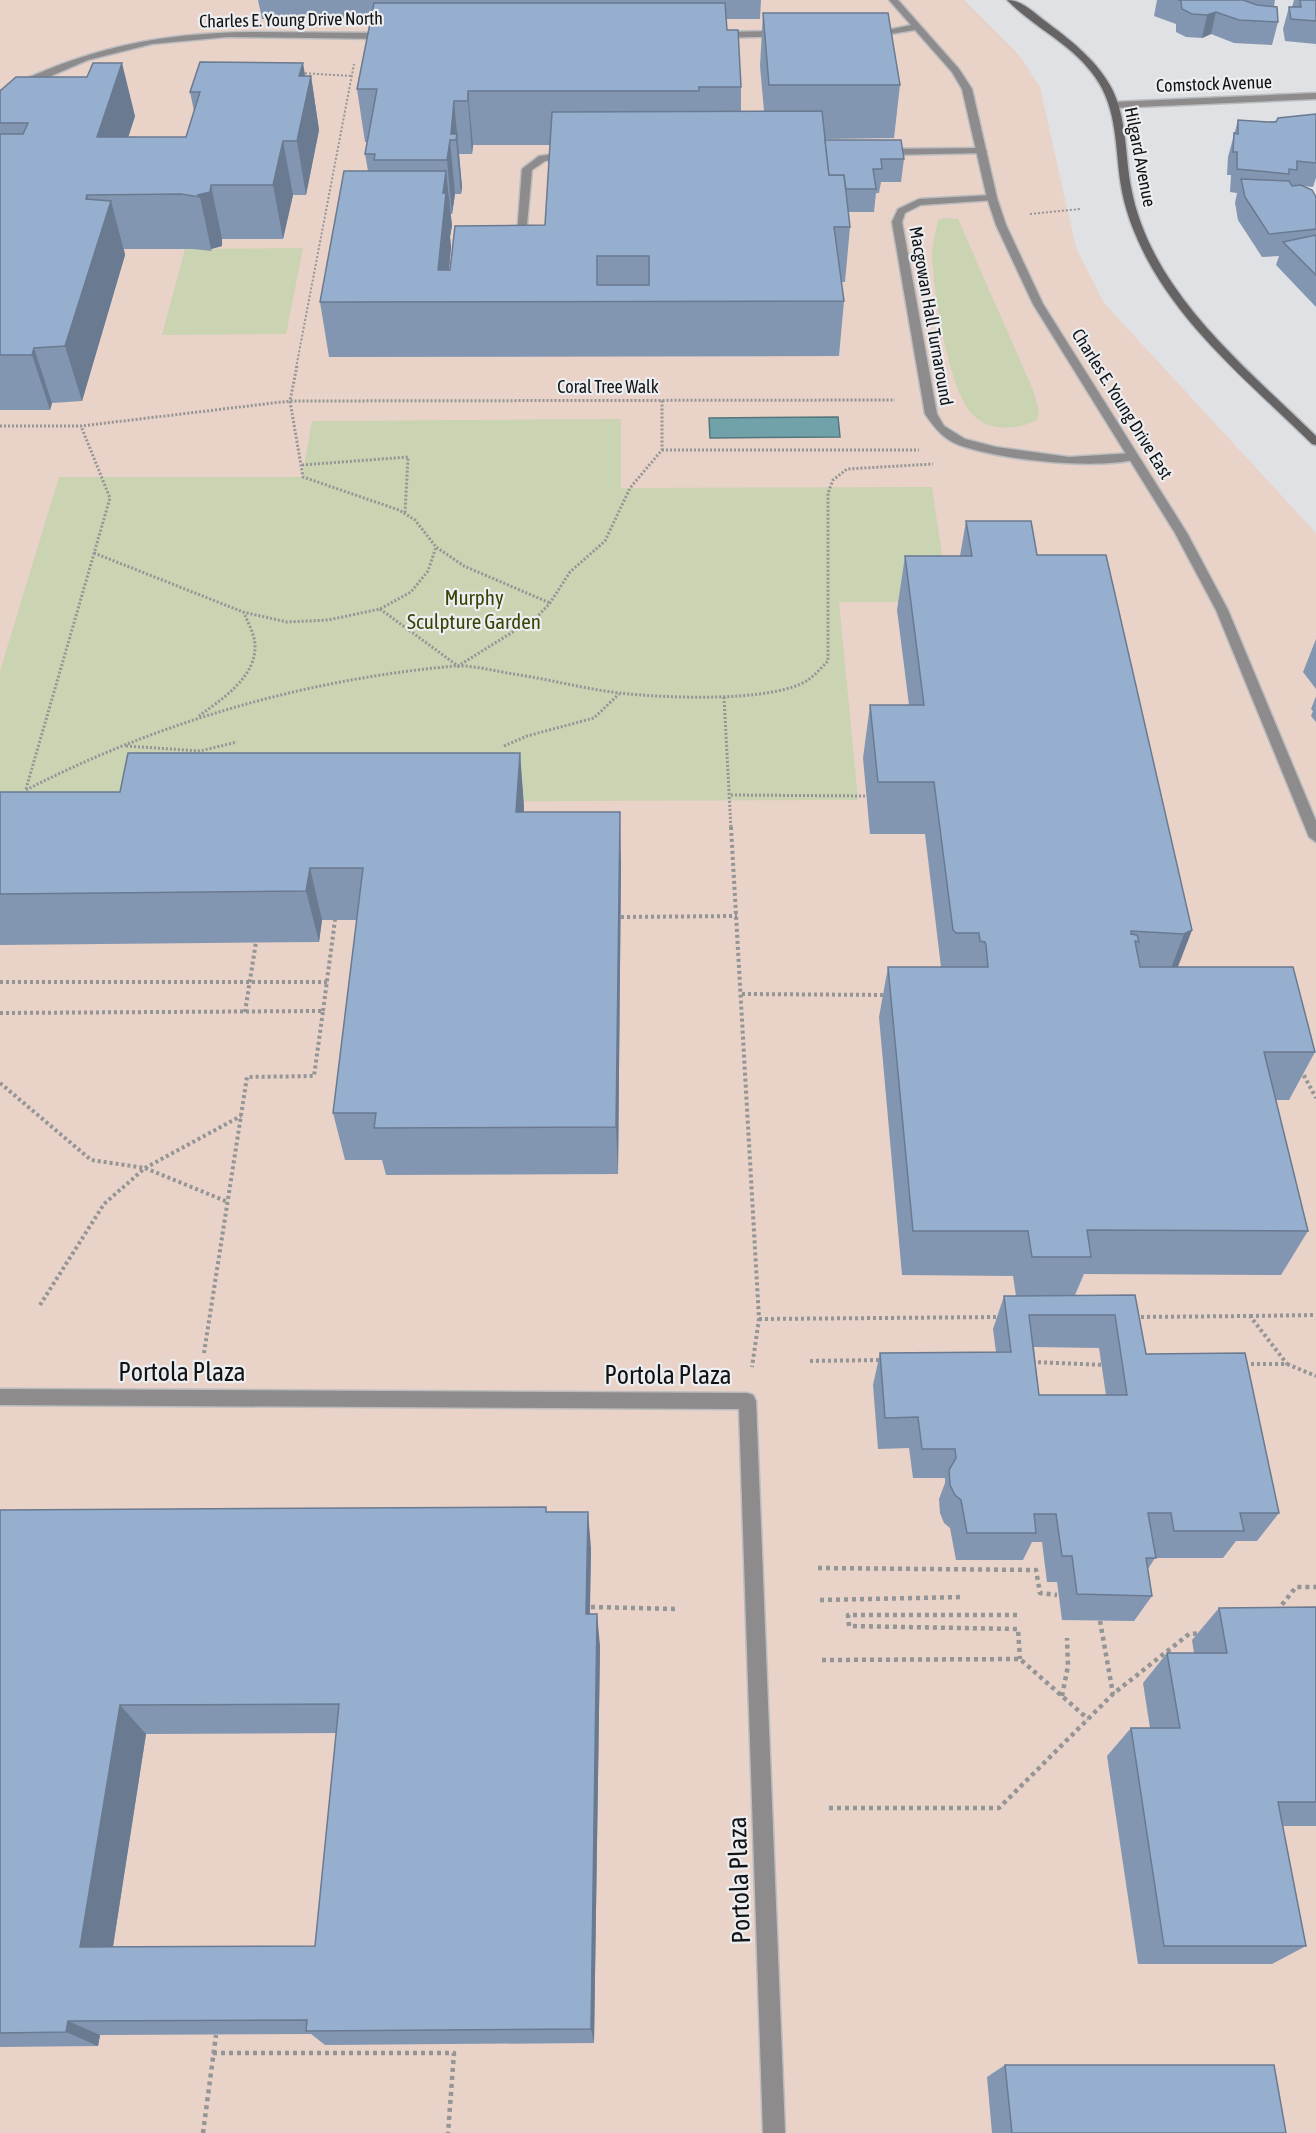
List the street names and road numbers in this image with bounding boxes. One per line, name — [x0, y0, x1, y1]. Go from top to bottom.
street label: Charles E. Young Drive North — [199, 7, 383, 32]
street label: Comstock Avenue — [1156, 71, 1272, 96]
street label: Hilgard Avenue — [1121, 105, 1160, 208]
street label: Macgowan Hall Turnaround — [905, 225, 958, 407]
street label: Charles E. Young Drive East — [1068, 325, 1177, 483]
street label: Coral Tree Walk — [557, 376, 659, 397]
street label: Portola Plaza — [118, 1357, 246, 1387]
street label: Portola Plaza — [604, 1360, 732, 1390]
street label: Portola Plaza — [722, 1816, 756, 1944]

